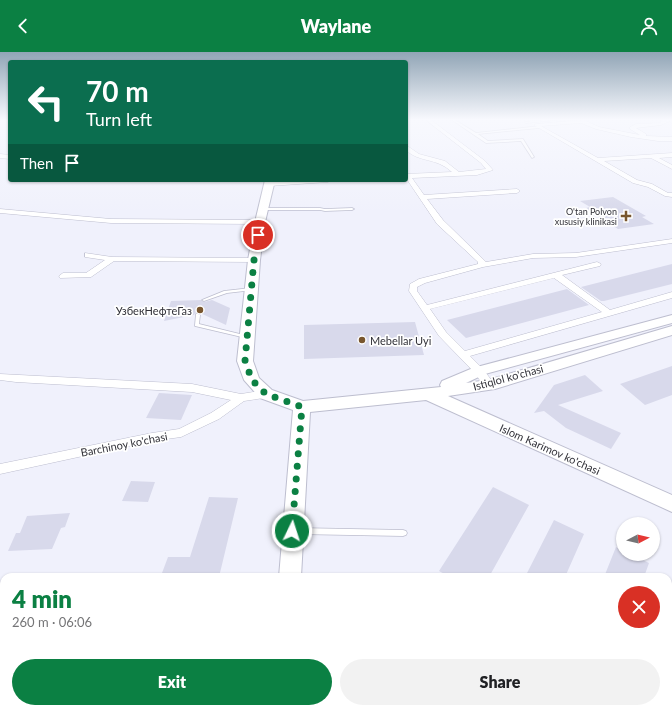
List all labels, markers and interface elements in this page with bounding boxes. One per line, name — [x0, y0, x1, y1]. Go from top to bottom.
icon: back — [12, 15, 34, 37]
text: Waylane — [301, 15, 371, 37]
icon: person — [638, 15, 660, 37]
text: 70 m — [86, 74, 149, 108]
icon: left — [20, 76, 72, 128]
text: Turn left — [86, 108, 152, 130]
icon: arrive — [61, 152, 83, 174]
text: Then — [20, 154, 53, 172]
place label: O'tan Polvon xususiy klinikasi — [555, 206, 617, 227]
marker: O'tan Polvon xususiy klinikasi — [620, 210, 632, 222]
pin — [241, 218, 275, 252]
icon: arrive — [247, 224, 269, 246]
place label: УзбекНефтеГаз — [116, 304, 192, 317]
marker: УзбекНефтеГаз — [195, 305, 205, 315]
place label: Mebellar Uyi — [370, 334, 432, 347]
marker: Mebellar Uyi — [357, 335, 367, 345]
street label: Istiqlol ko'chasi — [471, 361, 545, 393]
street label: Islom Karimov ko'chasi — [498, 421, 603, 477]
street label: Barchinoy ko'chasi — [79, 429, 169, 459]
position arrow — [271, 510, 313, 552]
north arrow — [616, 517, 660, 561]
map controls — [616, 517, 660, 561]
text: 4 min — [12, 584, 72, 613]
button: close — [618, 586, 660, 628]
text: 260 m · 06:06 — [12, 614, 92, 630]
button: Exit — [12, 659, 332, 705]
button: Share — [340, 659, 660, 705]

